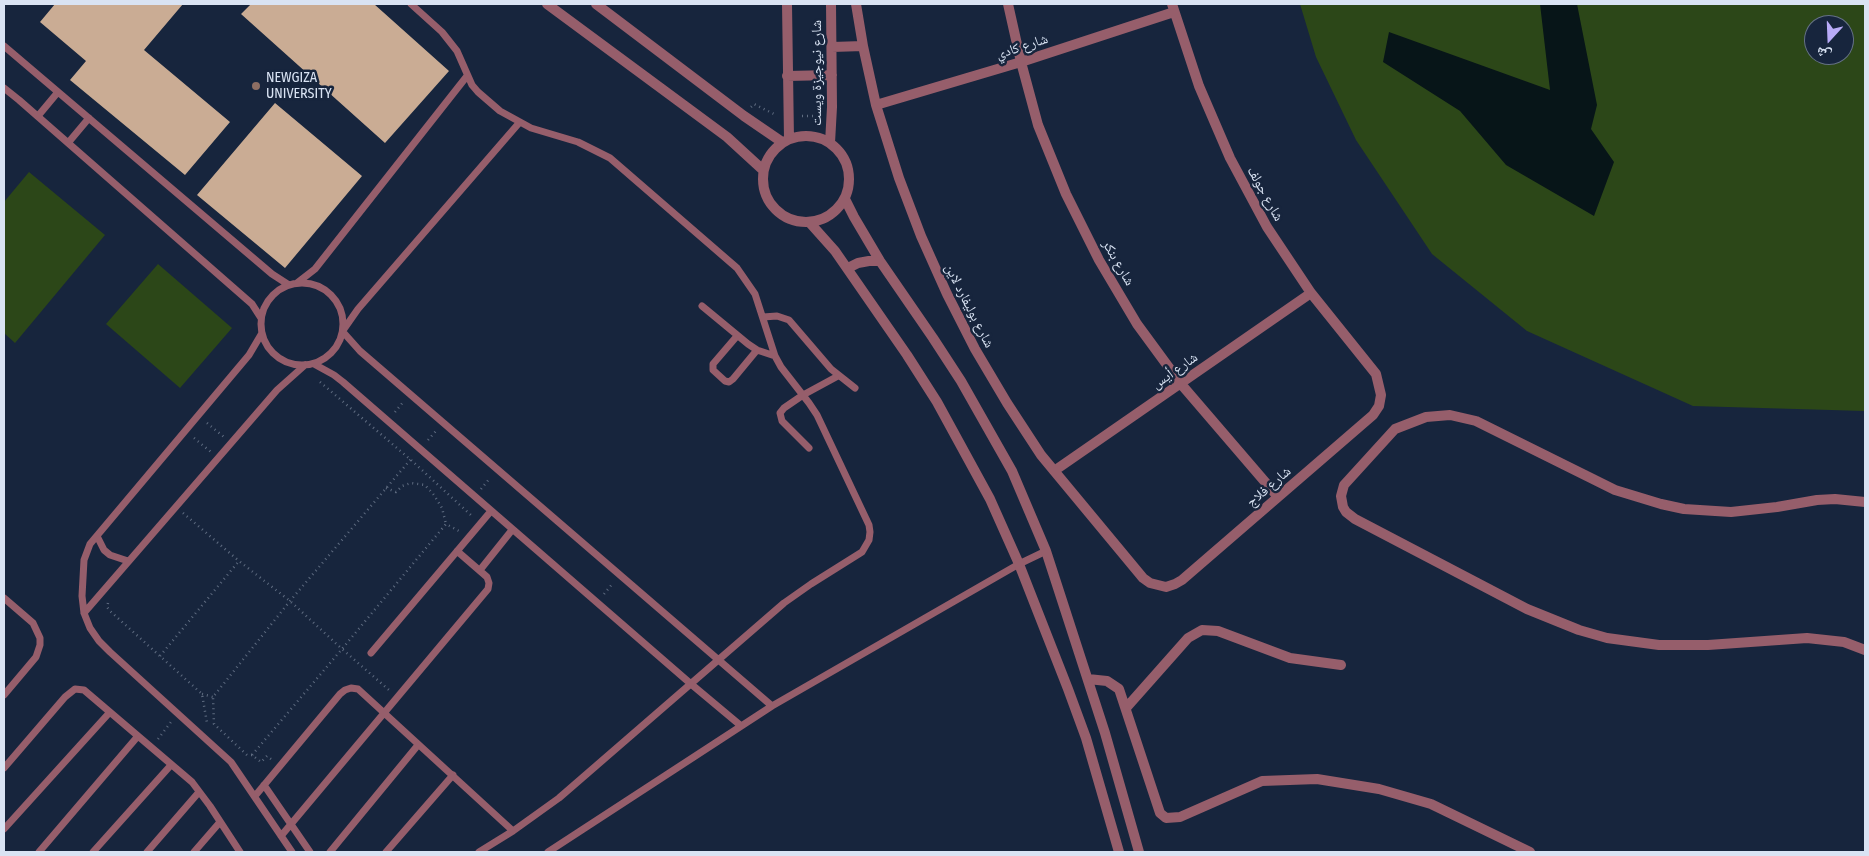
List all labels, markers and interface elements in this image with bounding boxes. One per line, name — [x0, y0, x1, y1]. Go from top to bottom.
north arrow — [1804, 15, 1854, 65]
street label: شارع نيوجيزة ويست — [809, 20, 825, 126]
street label: شارع كادي — [994, 31, 1050, 63]
text: ش — [1814, 43, 1834, 64]
place label: NEWGIZA UNIVERSITY — [266, 70, 332, 102]
marker: NEWGIZA UNIVERSITY — [250, 80, 262, 92]
street label: شارع جولف — [1243, 164, 1287, 224]
street label: شارع بنكر — [1098, 237, 1138, 289]
street label: شارع بوليفارد لاين — [941, 261, 997, 351]
street label: شارع أيس — [1149, 349, 1201, 393]
street label: شارع فلاج — [1243, 463, 1295, 511]

